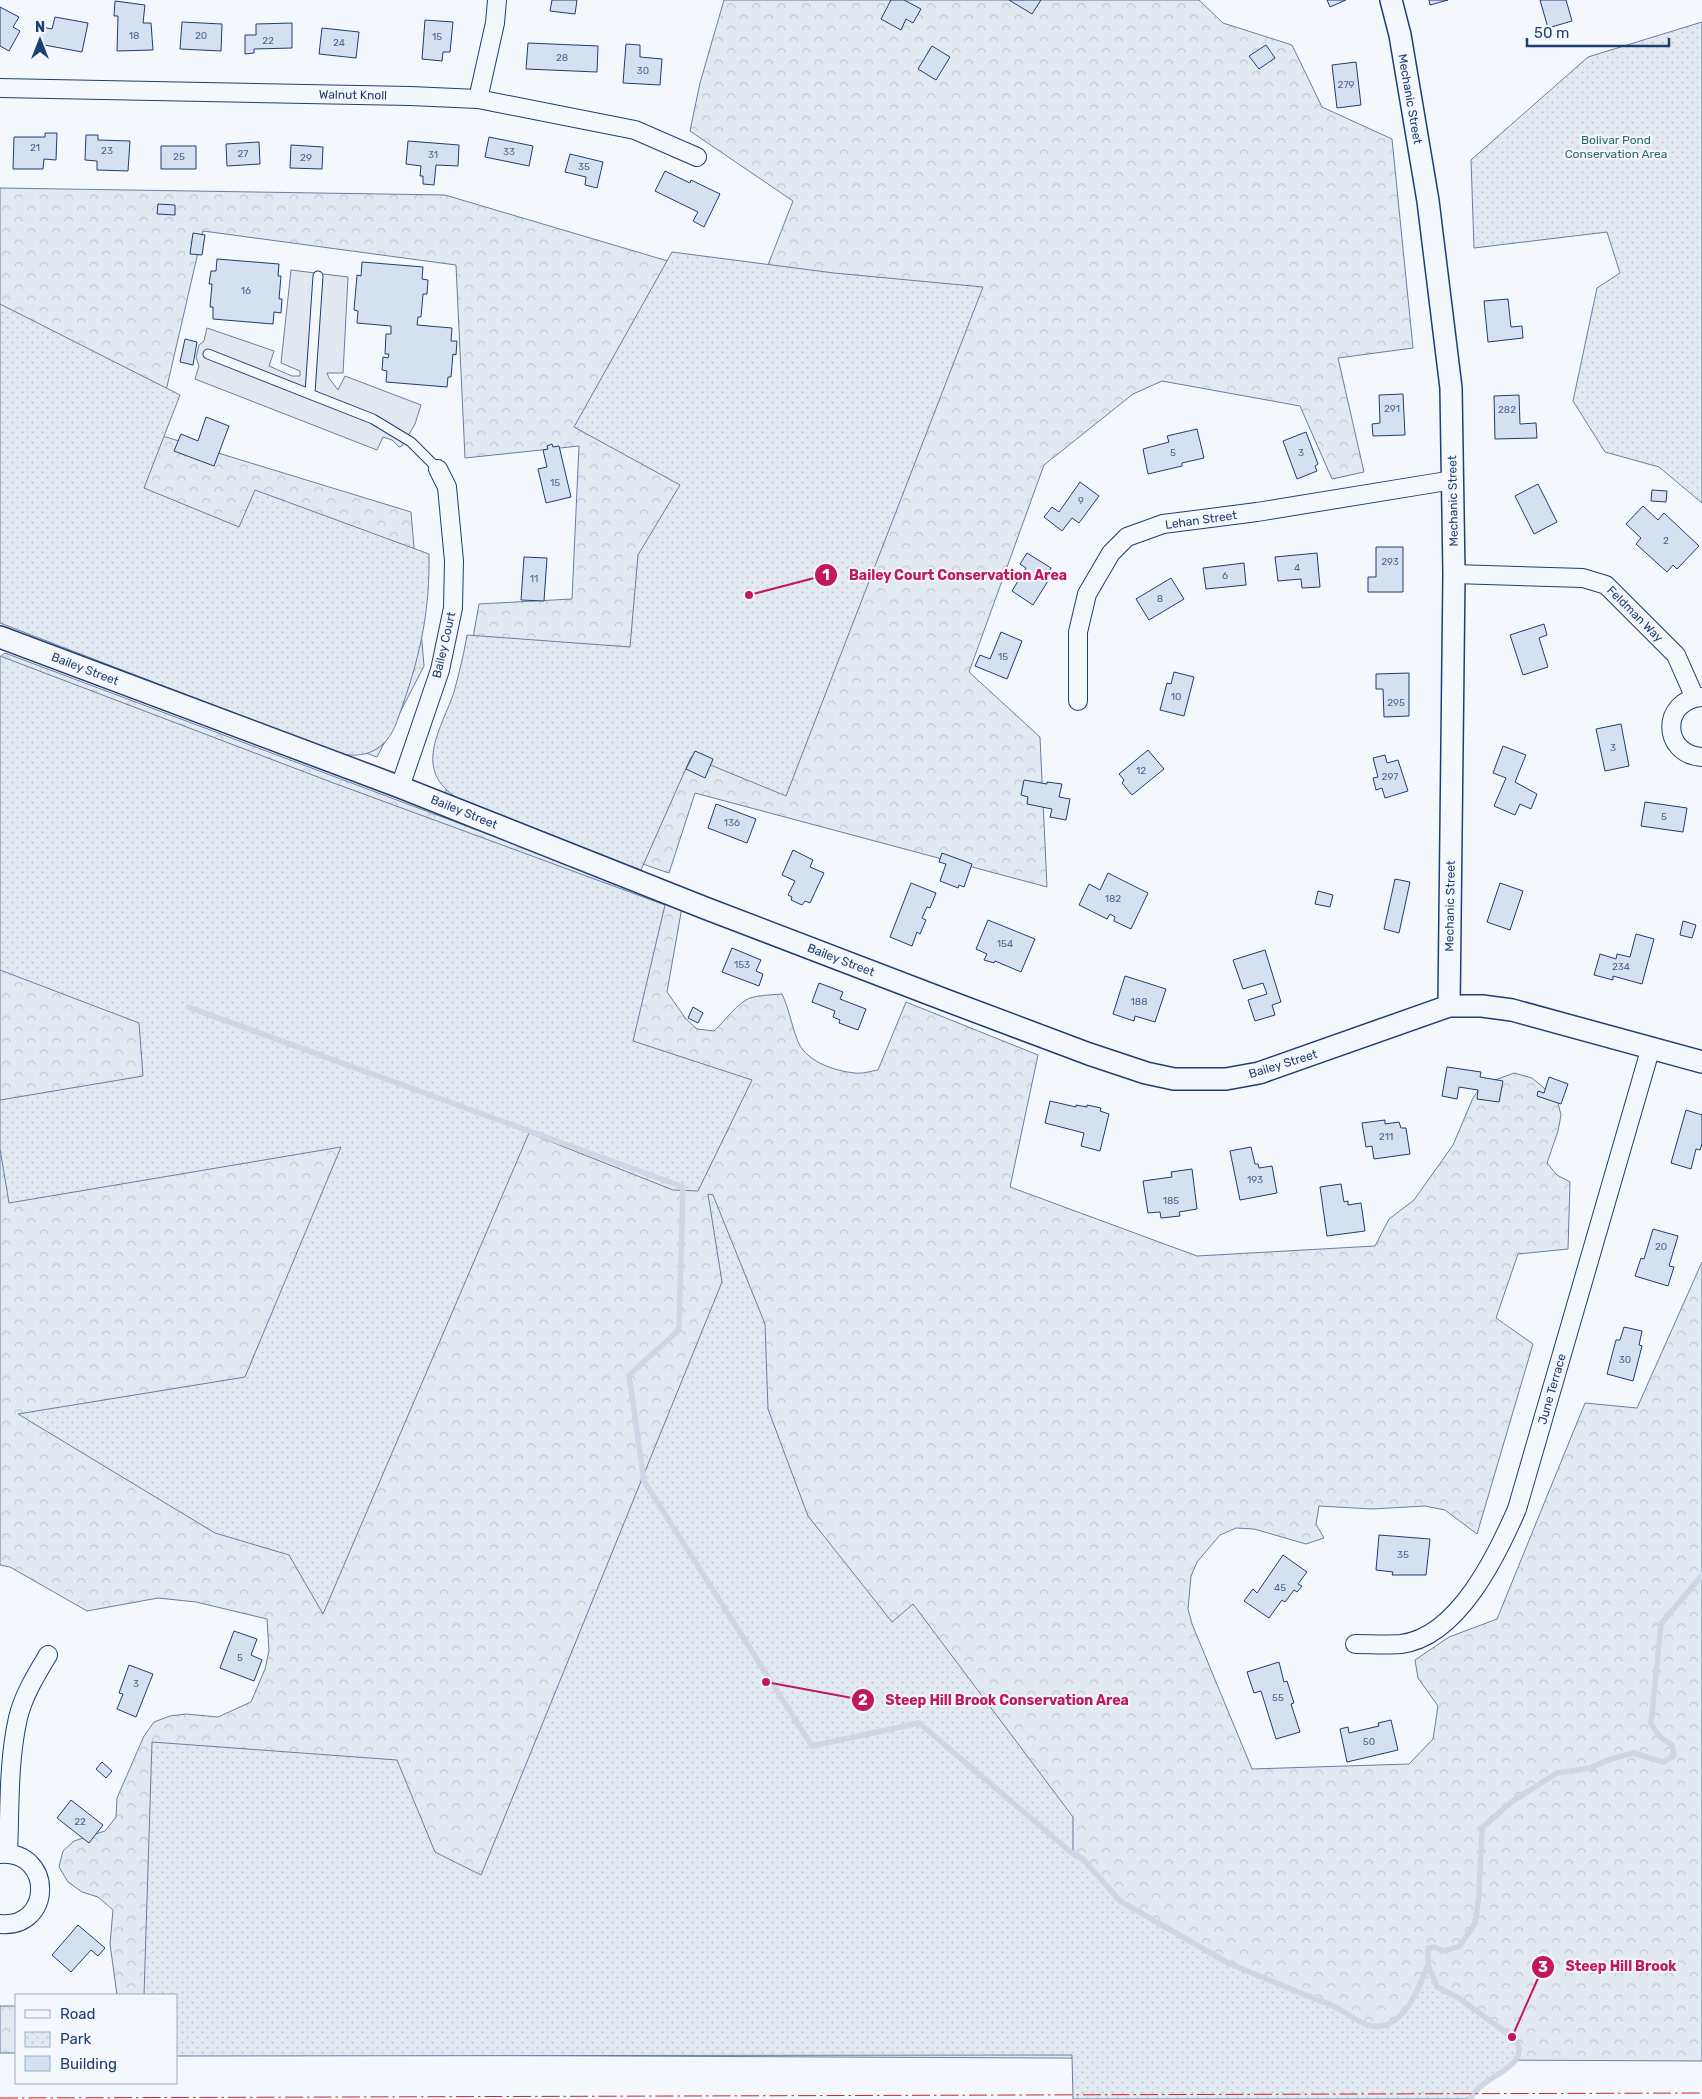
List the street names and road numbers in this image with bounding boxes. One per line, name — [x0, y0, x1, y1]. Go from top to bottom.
street label: Mechanic Street — [1395, 53, 1425, 145]
street label: Walnut Knoll — [319, 87, 387, 103]
street label: Mechanic Street — [1445, 455, 1461, 547]
street label: Lehan Street — [1164, 508, 1238, 532]
street label: Feldman Way — [1604, 583, 1666, 645]
street label: Bailey Court — [430, 610, 458, 679]
street label: Bailey Street — [49, 650, 121, 688]
street label: Bailey Street — [429, 792, 500, 832]
street label: Mechanic Street — [1442, 860, 1458, 952]
street label: Bailey Street — [805, 941, 877, 979]
street label: Bailey Street — [1247, 1047, 1319, 1081]
street label: June Terrace — [1535, 1352, 1569, 1426]

